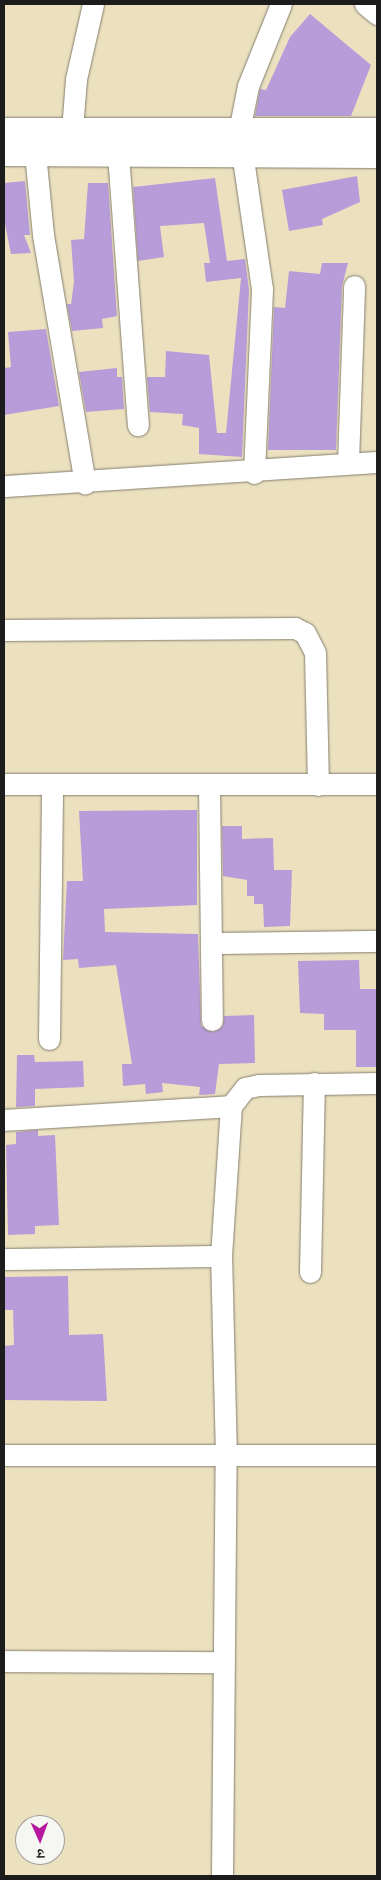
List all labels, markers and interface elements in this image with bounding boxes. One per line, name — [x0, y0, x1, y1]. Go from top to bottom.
north arrow — [15, 1815, 65, 1865]
text: उ — [37, 1845, 44, 1863]

